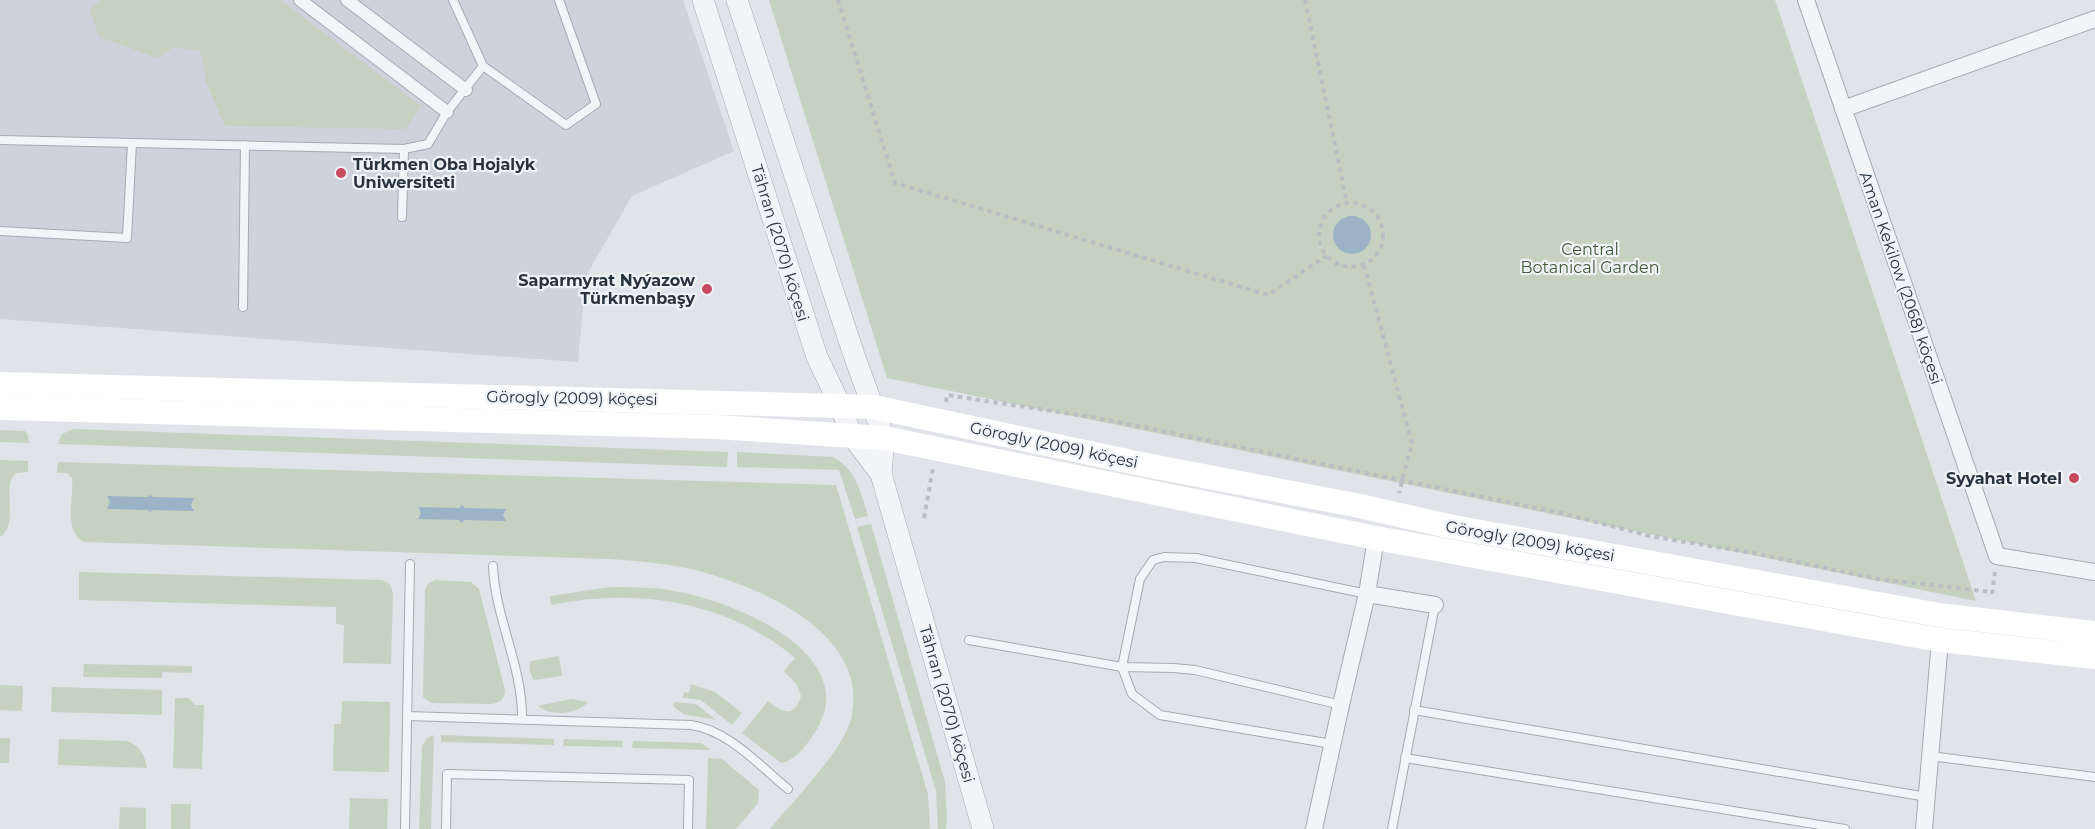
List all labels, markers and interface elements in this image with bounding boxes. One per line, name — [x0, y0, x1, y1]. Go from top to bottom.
place label: Türkmen Oba Hojalyk Uniwersiteti — [353, 155, 536, 192]
street label: Tähran (2070) köçesi — [747, 162, 813, 324]
marker: Türkmen Oba Hojalyk Uniwersiteti — [334, 166, 348, 180]
street label: Aman Kekilow (2068) köçesi — [1856, 169, 1946, 387]
park label: Central Botanical Garden — [1520, 240, 1660, 277]
place label: Saparmyrat Nyýazow Türkmenbaşy — [518, 271, 695, 309]
marker: Saparmyrat Nyýazow Türkmenbaşy — [700, 282, 714, 296]
street label: Görogly (2009) köçesi — [486, 387, 658, 409]
street label: Görogly (2009) köçesi — [968, 418, 1140, 472]
place label: Syyahat Hotel — [1946, 469, 2062, 488]
marker: Syyahat Hotel — [2067, 471, 2081, 485]
street label: Görogly (2009) köçesi — [1444, 517, 1616, 565]
street label: Tähran (2070) köçesi — [915, 623, 979, 785]

